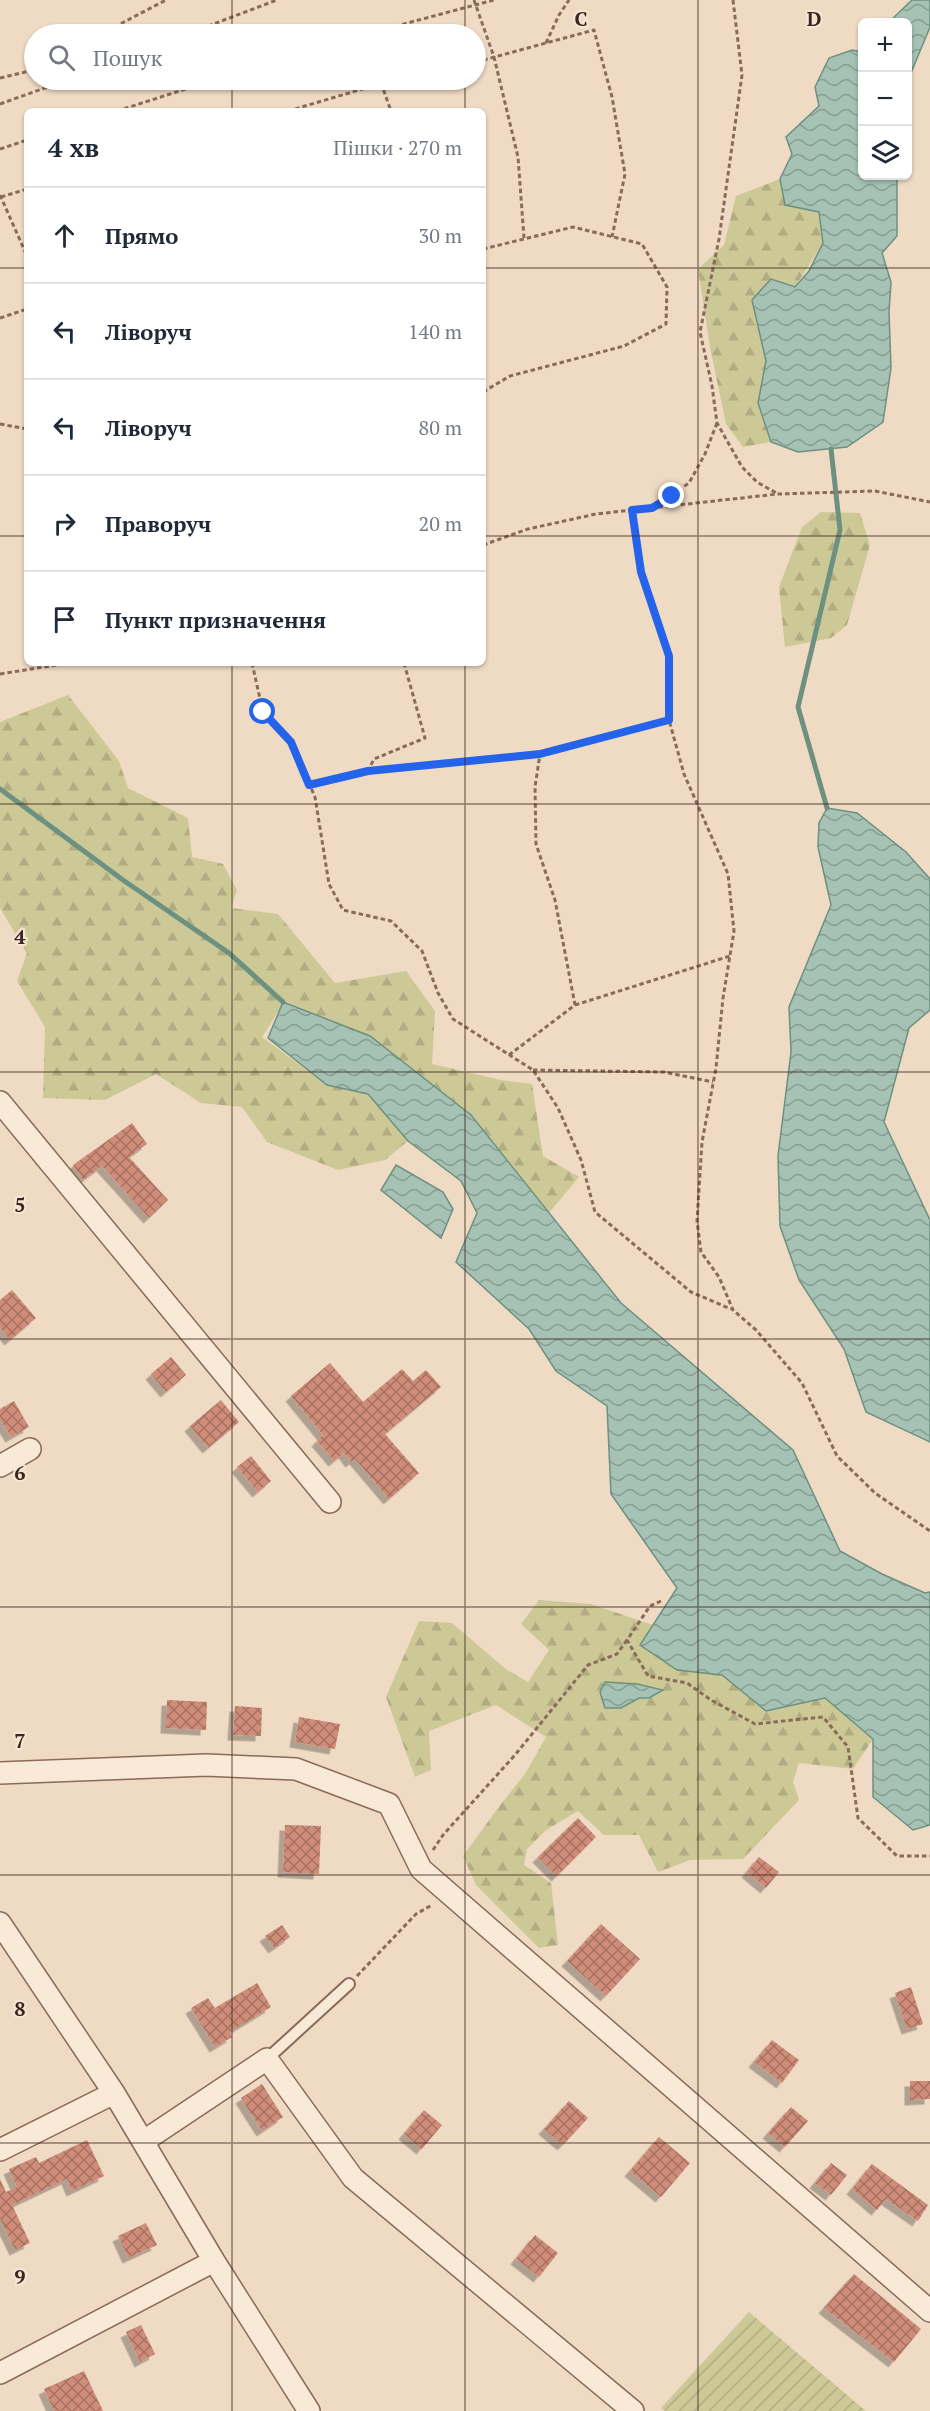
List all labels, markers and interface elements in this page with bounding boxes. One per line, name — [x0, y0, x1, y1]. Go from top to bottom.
text: C — [574, 5, 588, 32]
text: D — [807, 5, 821, 32]
map controls — [858, 18, 912, 180]
button: + — [858, 18, 912, 72]
search box — [24, 24, 486, 90]
icon: search — [45, 41, 78, 74]
text: Пошук — [93, 43, 162, 72]
button: − — [858, 72, 912, 126]
button: layers — [858, 126, 912, 180]
text: 4 хв — [48, 130, 99, 164]
text: Пішки · 270 m — [333, 134, 462, 161]
icon: ahead — [48, 219, 81, 252]
text: Прямо — [105, 221, 178, 250]
text: 30 m — [419, 222, 462, 249]
icon: left — [48, 315, 81, 348]
text: Ліворуч — [105, 317, 192, 346]
text: 140 m — [408, 318, 462, 345]
icon: left — [48, 411, 81, 444]
text: Ліворуч — [105, 413, 192, 442]
text: 80 m — [419, 414, 462, 441]
route end — [658, 482, 684, 508]
icon: right — [48, 507, 81, 540]
text: Праворуч — [105, 509, 211, 538]
text: 20 m — [419, 510, 462, 537]
icon: arrive — [48, 603, 81, 636]
text: Пункт призначення — [105, 605, 326, 634]
route start — [249, 698, 275, 724]
text: 4 — [14, 923, 26, 950]
text: 5 — [14, 1191, 26, 1218]
text: 6 — [14, 1459, 26, 1486]
text: 7 — [14, 1727, 26, 1754]
text: 8 — [14, 1995, 26, 2022]
text: 9 — [14, 2263, 26, 2290]

